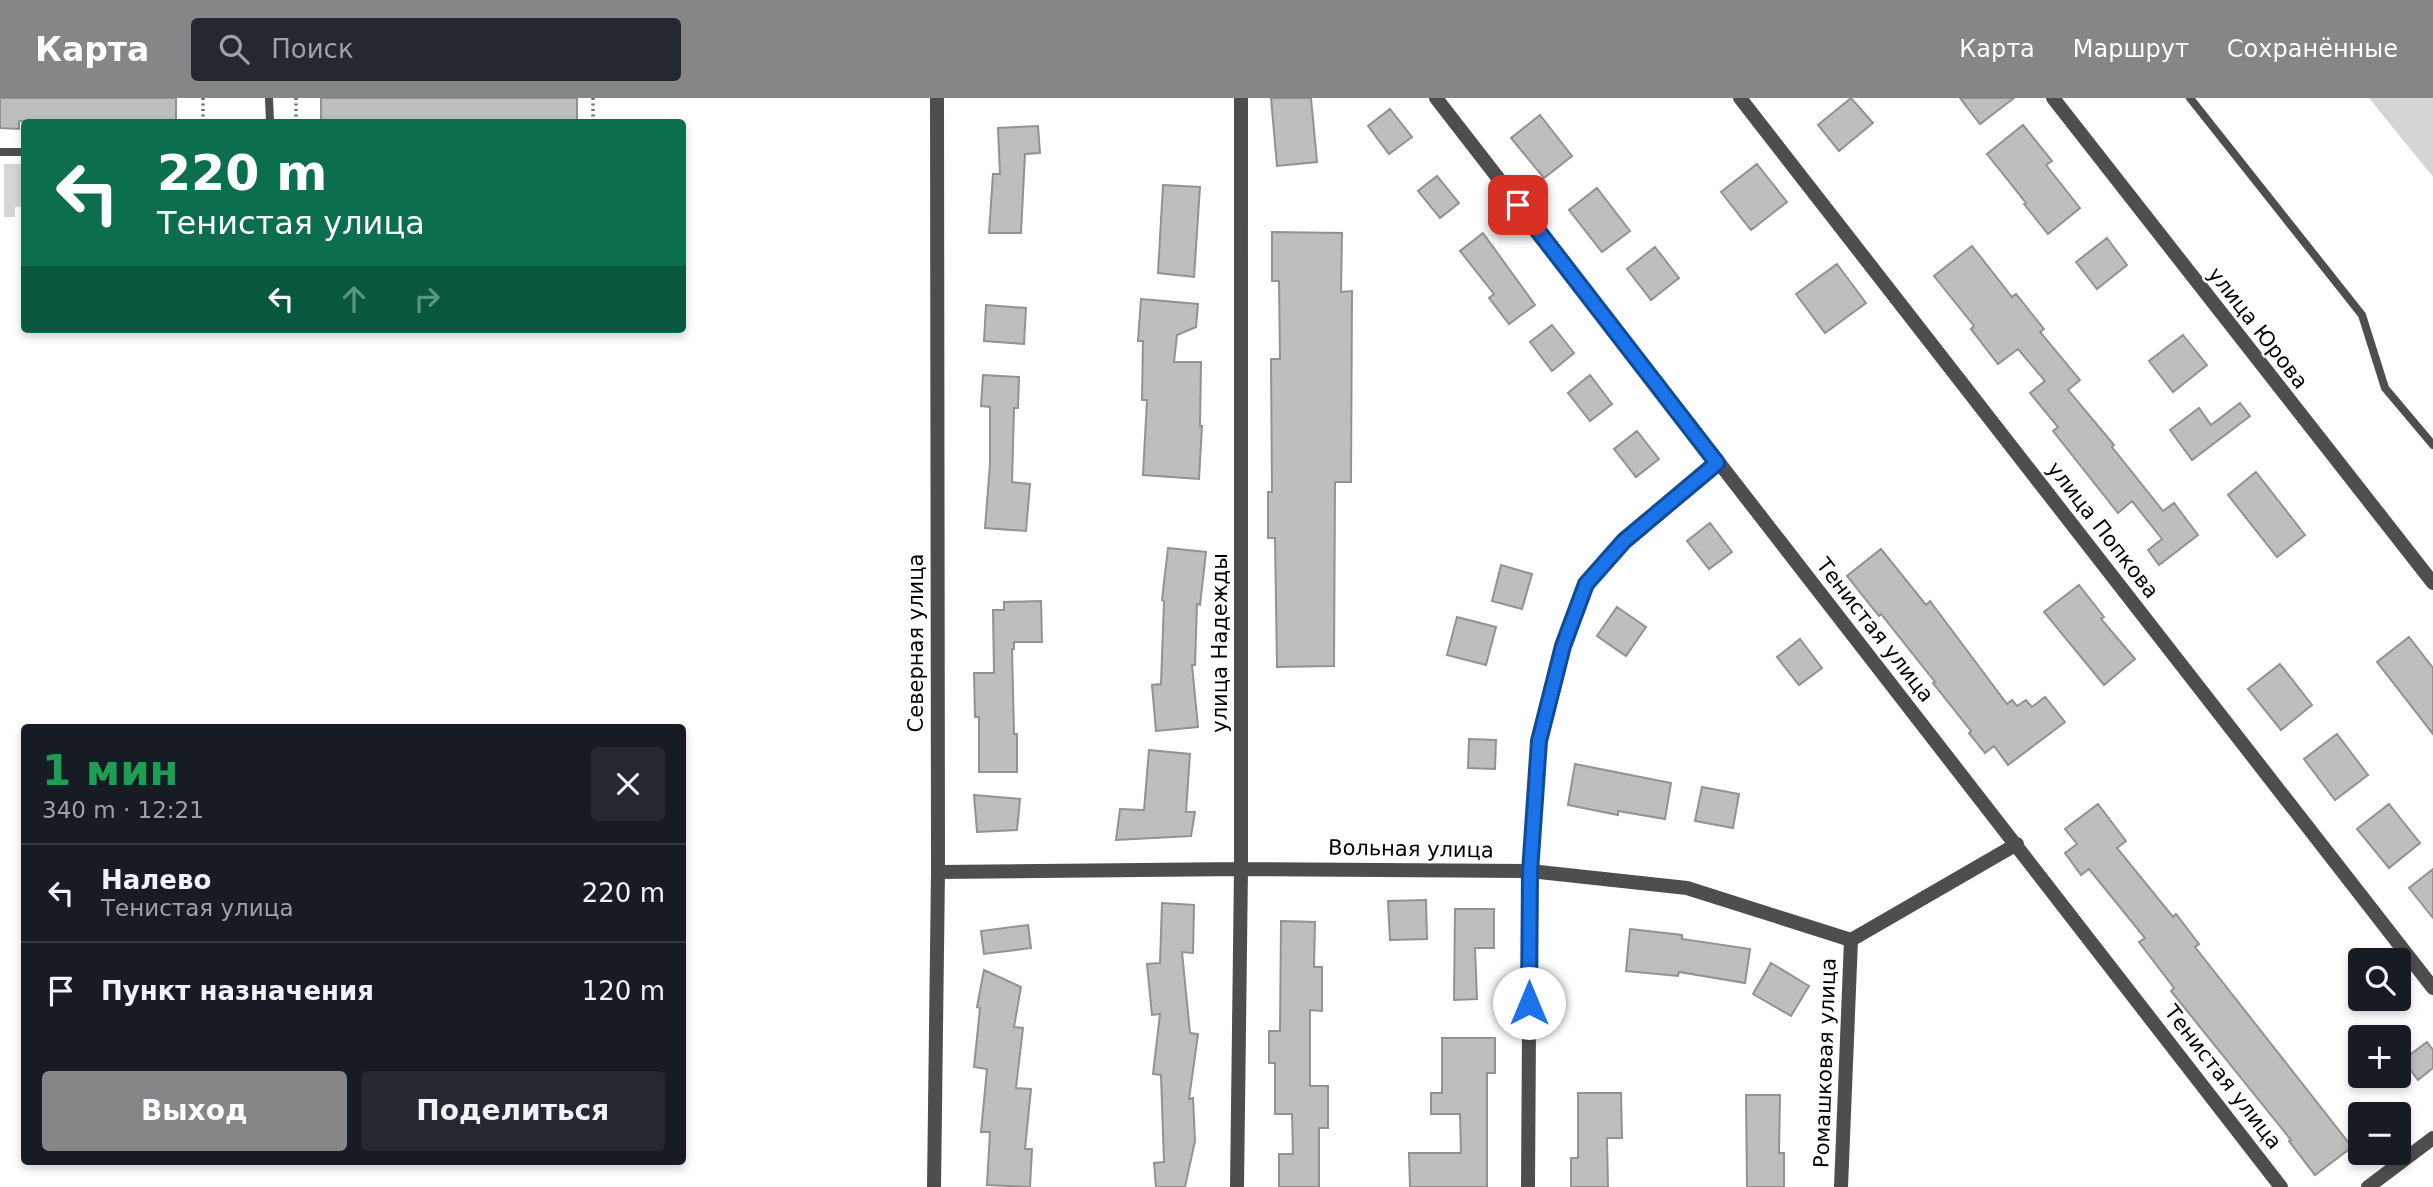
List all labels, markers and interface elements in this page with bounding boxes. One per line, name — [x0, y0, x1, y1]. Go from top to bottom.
search box — [191, 18, 681, 81]
text: Карта — [35, 30, 149, 69]
icon: search — [215, 30, 253, 68]
text: Поиск — [271, 34, 354, 64]
text: Карта — [1959, 35, 2035, 63]
text: Маршрут — [2073, 35, 2189, 63]
text: Сохранённые — [2227, 35, 2398, 63]
text: 220 m — [157, 145, 327, 202]
icon: left — [42, 147, 133, 238]
pin — [1488, 175, 1548, 235]
icon: arrive — [1499, 186, 1537, 224]
text: Тенистая улица — [157, 204, 425, 242]
street label: улица Юрова — [2203, 263, 2313, 393]
icon: left — [262, 280, 300, 318]
icon: ahead — [335, 280, 373, 318]
icon: right — [408, 280, 446, 318]
street label: улица Попкова — [2042, 457, 2164, 603]
street label: улица Надежды — [1208, 553, 1232, 733]
street label: Тенистая улица — [1811, 553, 1939, 707]
street label: Северная улица — [904, 554, 928, 732]
text: 1 мин — [42, 746, 179, 795]
button: close — [591, 747, 665, 821]
text: 340 m · 12:21 — [42, 797, 204, 823]
street label: Вольная улица — [1328, 836, 1494, 862]
text: Налево — [101, 865, 211, 895]
icon: left — [42, 874, 80, 912]
text: 220 m — [582, 878, 665, 908]
text: Тенистая улица — [101, 895, 293, 921]
map controls — [2348, 948, 2411, 1165]
button: search — [2348, 948, 2411, 1011]
street label: Ромашковая улица — [1809, 958, 1841, 1168]
position arrow — [1492, 966, 1566, 1040]
icon: arrive — [42, 972, 80, 1010]
text: Пункт назначения — [101, 976, 374, 1006]
text: 120 m — [582, 976, 665, 1006]
street label: Тенистая улица — [2159, 1000, 2287, 1154]
button: + — [2348, 1025, 2411, 1088]
button: Выход — [42, 1071, 347, 1151]
button: Поделиться — [361, 1071, 665, 1151]
button: − — [2348, 1102, 2411, 1165]

